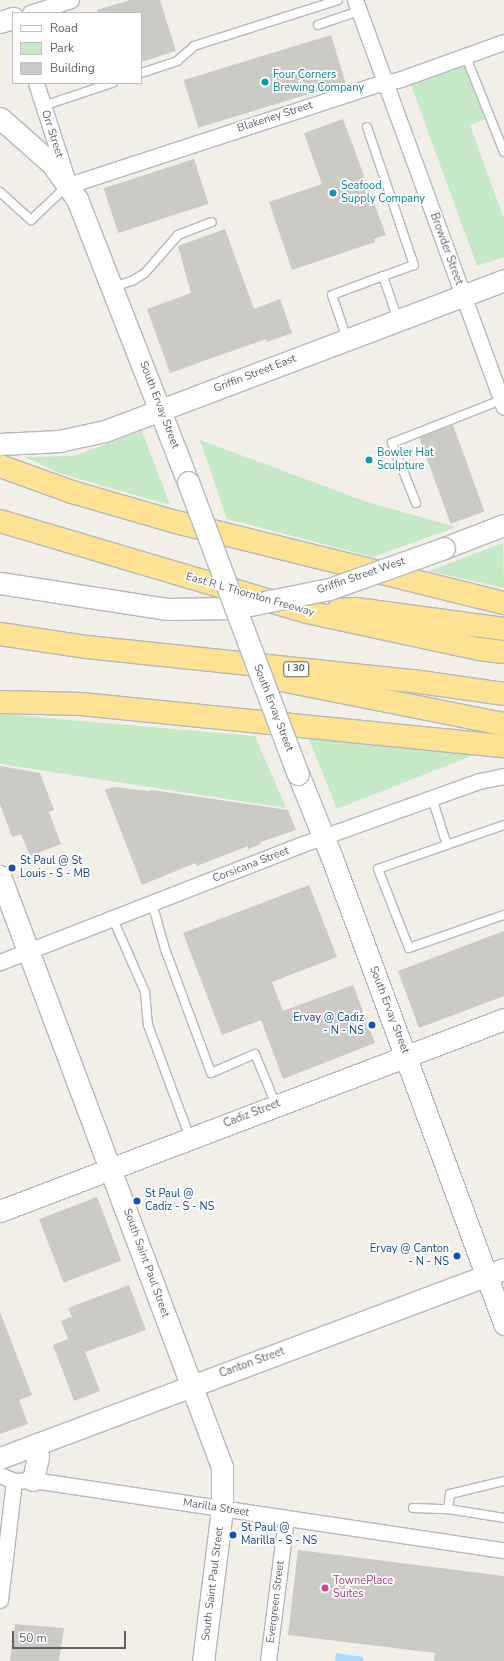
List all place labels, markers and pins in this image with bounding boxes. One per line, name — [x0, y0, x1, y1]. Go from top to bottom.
place label: Four Corners Brewing Company — [273, 69, 364, 95]
marker: Four Corners Brewing Company — [260, 77, 270, 87]
place label: Seafood Supply Company — [341, 180, 425, 206]
marker: Seafood Supply Company — [328, 188, 338, 198]
place label: Bowler Hat Sculpture — [377, 447, 434, 473]
marker: Bowler Hat Sculpture — [364, 455, 374, 465]
place label: St Paul @ St Louis - S - MB — [20, 855, 90, 881]
marker: St Paul @ St Louis - S - MB — [7, 863, 17, 873]
place label: Ervay @ Cadiz - N - NS — [293, 1012, 364, 1038]
marker: Ervay @ Cadiz - N - NS — [367, 1020, 377, 1030]
place label: St Paul @ Cadiz - S - NS — [145, 1188, 214, 1214]
marker: St Paul @ Cadiz - S - NS — [132, 1196, 142, 1206]
place label: Ervay @ Canton - N - NS — [370, 1243, 449, 1269]
marker: Ervay @ Canton - N - NS — [452, 1251, 462, 1261]
place label: St Paul @ Marilla - S - NS — [241, 1522, 317, 1548]
marker: St Paul @ Marilla - S - NS — [228, 1530, 238, 1540]
place label: TownePlace Suites — [333, 1575, 393, 1601]
marker: TownePlace Suites — [320, 1583, 330, 1593]

